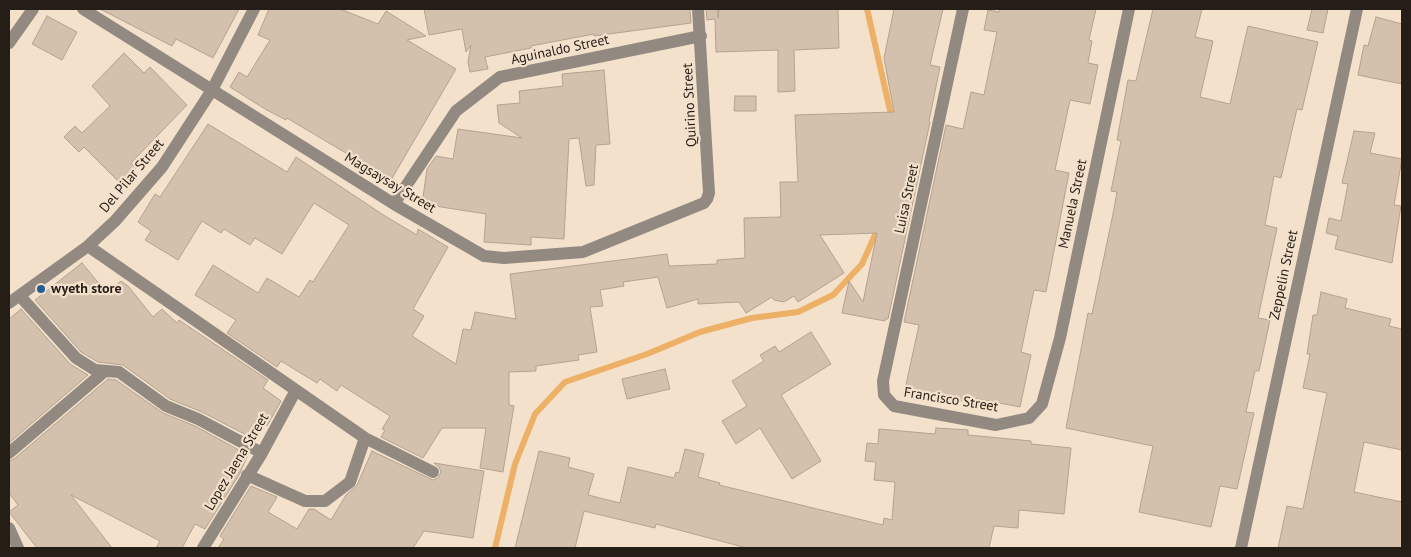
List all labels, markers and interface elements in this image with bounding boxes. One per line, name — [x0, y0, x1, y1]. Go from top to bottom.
street label: Aguinaldo Street — [509, 31, 611, 69]
street label: Quirino Street — [679, 63, 701, 147]
street label: Del Pilar Street — [96, 136, 168, 216]
street label: Magsaysay Street — [341, 149, 439, 217]
street label: Manuela Street — [1055, 158, 1091, 250]
street label: Luisa Street — [891, 163, 923, 235]
street label: Zeppelin Street — [1266, 229, 1302, 321]
place label: wyeth store — [51, 281, 122, 297]
marker: wyeth store — [35, 283, 47, 295]
street label: Francisco Street — [902, 384, 1000, 416]
street label: Lopez Jaena Street — [201, 410, 273, 514]

